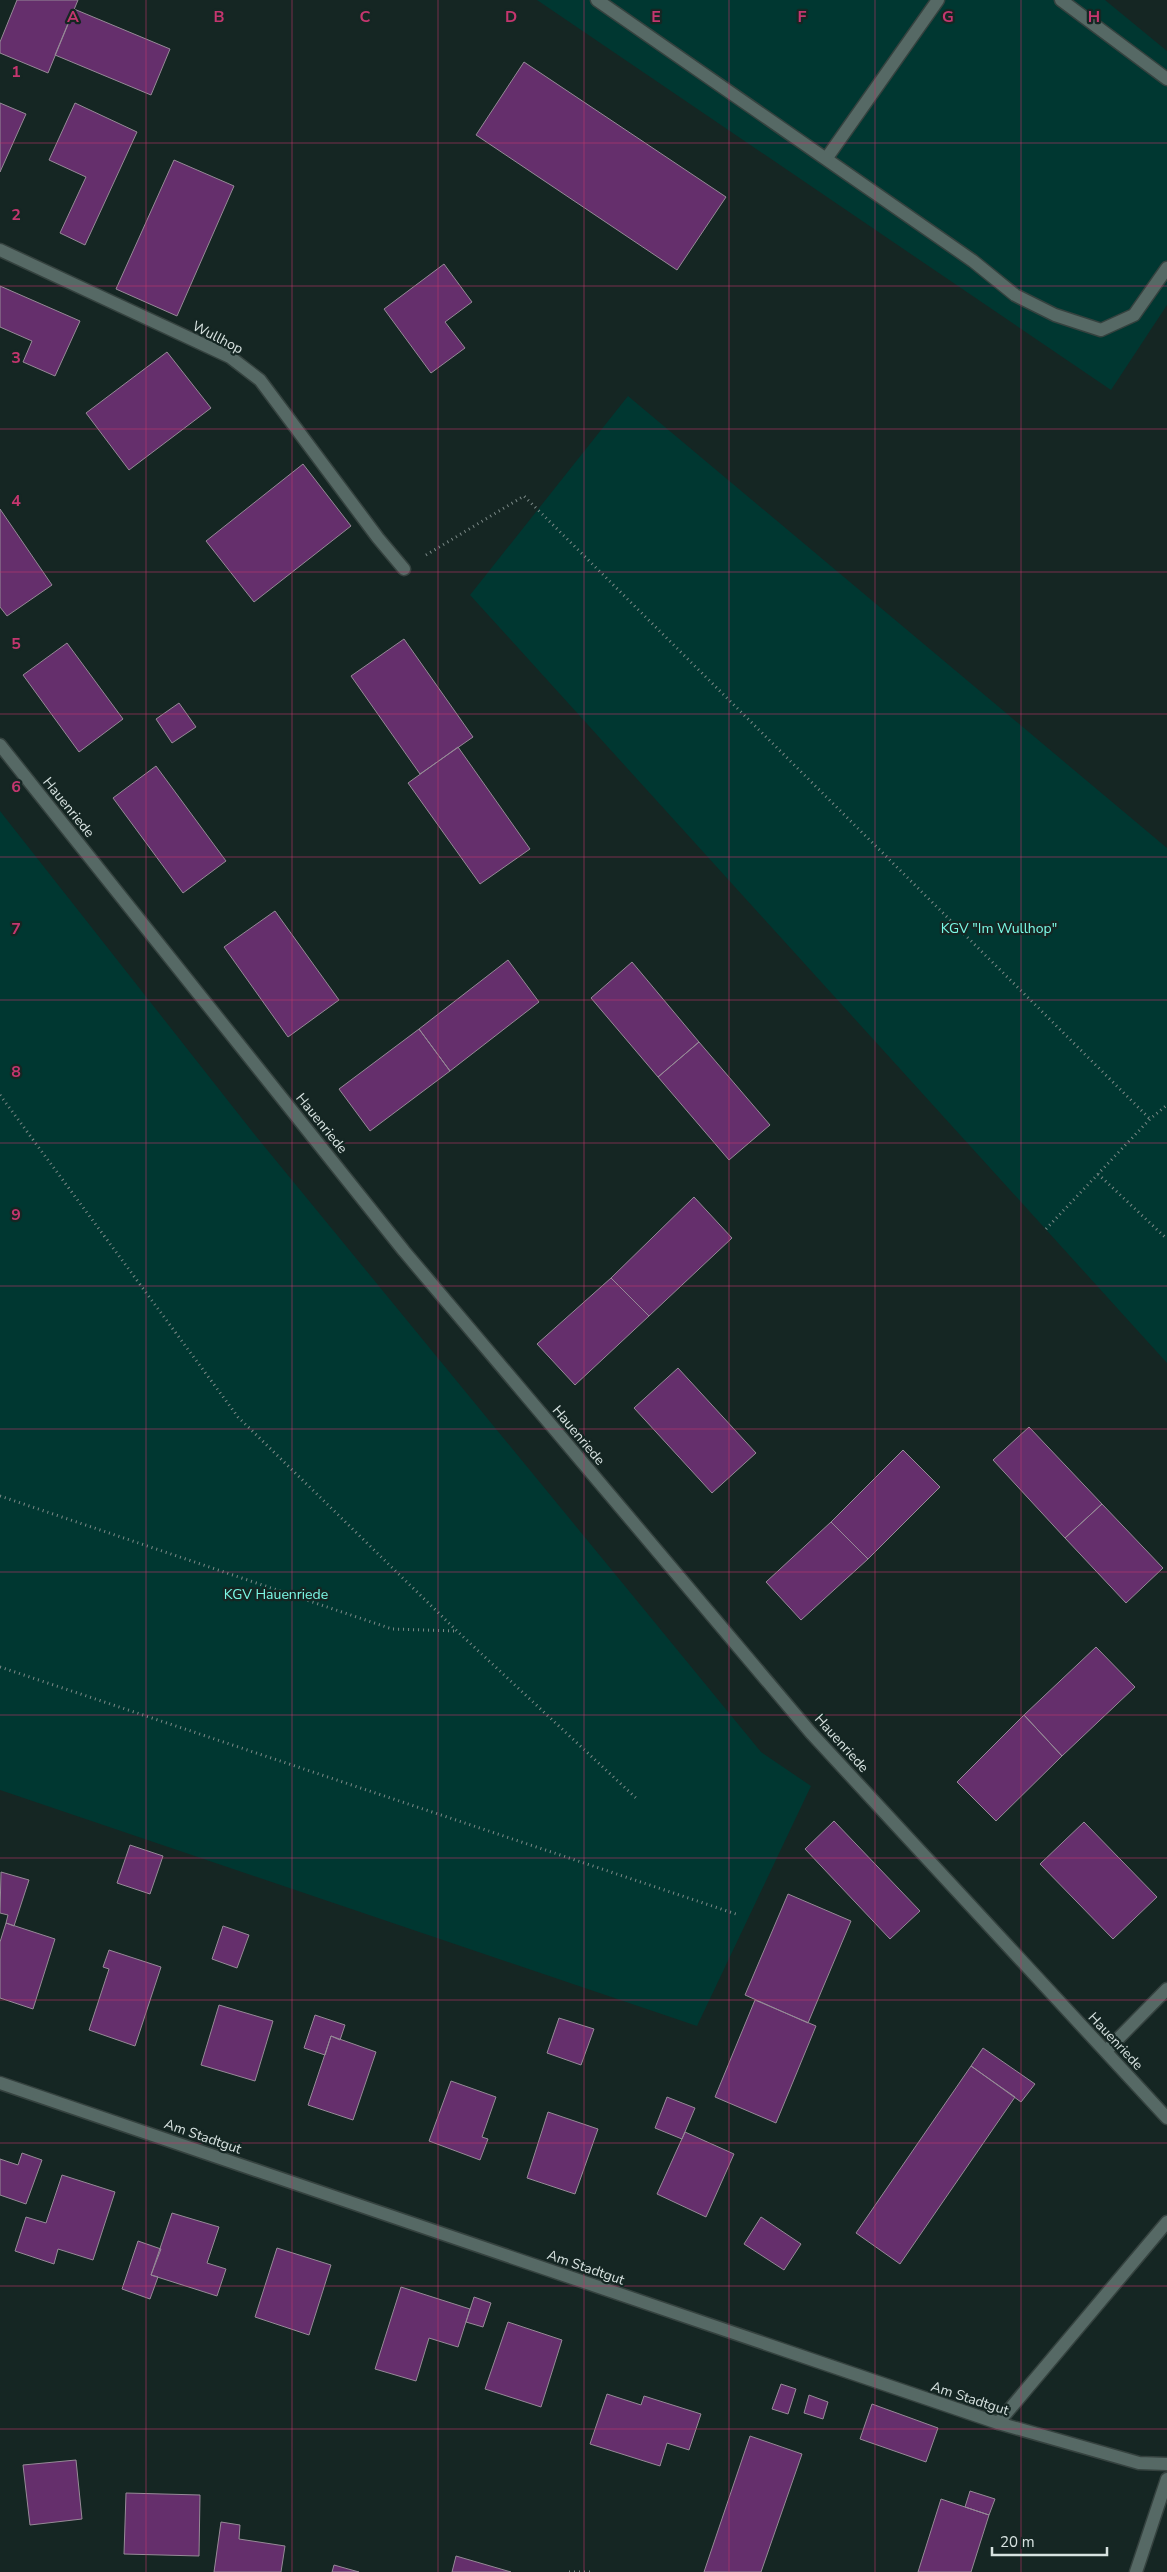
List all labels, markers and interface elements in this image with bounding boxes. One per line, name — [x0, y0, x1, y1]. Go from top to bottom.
text: A — [67, 6, 79, 28]
text: B — [213, 6, 225, 28]
text: C — [360, 6, 371, 28]
text: D — [505, 6, 517, 28]
text: E — [651, 6, 661, 28]
text: F — [798, 6, 807, 28]
text: G — [942, 6, 954, 28]
text: H — [1088, 6, 1100, 28]
text: 1 — [11, 61, 21, 83]
text: 2 — [11, 204, 21, 226]
street label: Wullhop — [189, 317, 246, 358]
text: 3 — [11, 347, 21, 369]
text: 4 — [11, 490, 21, 512]
text: 5 — [11, 633, 21, 655]
street label: Hauenriede — [38, 773, 99, 842]
text: 6 — [11, 776, 21, 798]
text: 7 — [11, 918, 21, 940]
park label: KGV "Im Wullhop" — [941, 919, 1057, 938]
text: 8 — [11, 1061, 21, 1083]
street label: Hauenriede — [291, 1089, 352, 1158]
text: 9 — [11, 1204, 21, 1226]
street label: Hauenriede — [548, 1401, 609, 1469]
park label: KGV Hauenriede — [224, 1585, 328, 1604]
street label: Hauenriede — [810, 1710, 873, 1777]
street label: Hauenriede — [1084, 2008, 1147, 2074]
street label: Am Stadtgut — [162, 2114, 244, 2159]
street label: Am Stadtgut — [545, 2245, 627, 2290]
street label: Am Stadtgut — [929, 2377, 1011, 2420]
scale bar — [992, 2524, 1107, 2556]
text: 20 m — [1000, 2532, 1035, 2552]

